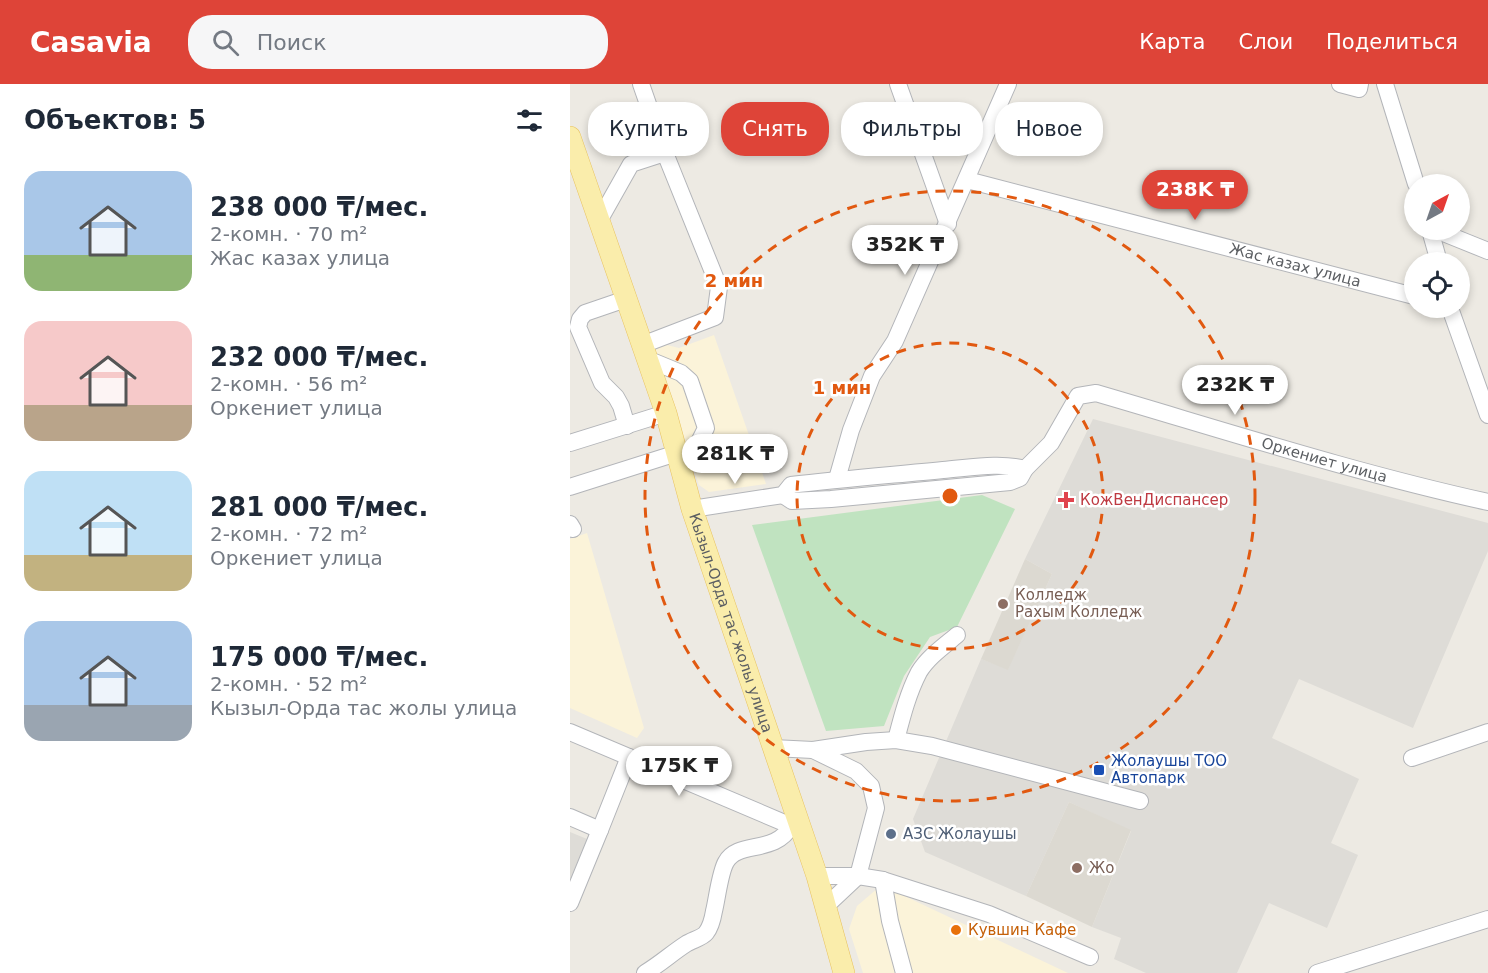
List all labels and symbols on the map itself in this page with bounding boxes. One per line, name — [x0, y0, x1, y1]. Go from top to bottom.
pin: 238K ₸ — [1146, 170, 1244, 221]
north arrow — [1404, 174, 1470, 240]
pin: 352K ₸ — [856, 225, 954, 276]
street label: Жас казах улица — [1227, 239, 1363, 291]
text: 2 мин — [705, 270, 763, 291]
pin: 232K ₸ — [1186, 365, 1284, 416]
text: 1 мин — [813, 377, 871, 398]
pin: 281K ₸ — [686, 434, 784, 485]
street label: Оркениет улица — [1259, 434, 1389, 486]
centre of rings — [940, 486, 960, 506]
marker: КожВенДиспансер — [1057, 491, 1075, 509]
place label: КожВенДиспансер — [1080, 491, 1228, 509]
street label: Кызыл-Орда тас жолы улица — [685, 511, 776, 735]
place label: Колледж Рахым Колледж — [1015, 586, 1142, 621]
marker: Колледж Рахым Колледж — [996, 597, 1010, 611]
pin: 175K ₸ — [630, 746, 728, 797]
place label: Жолаушы ТОО Автопарк — [1111, 752, 1227, 787]
marker: Жолаушы ТОО Автопарк — [1092, 763, 1106, 777]
place label: АЗС Жолаушы — [903, 825, 1017, 843]
marker: АЗС Жолаушы — [884, 827, 898, 841]
place label: Жо — [1089, 859, 1114, 877]
marker: Жо — [1070, 861, 1084, 875]
place label: Кувшин Кафе — [968, 921, 1076, 939]
marker: Кувшин Кафе — [949, 923, 963, 937]

